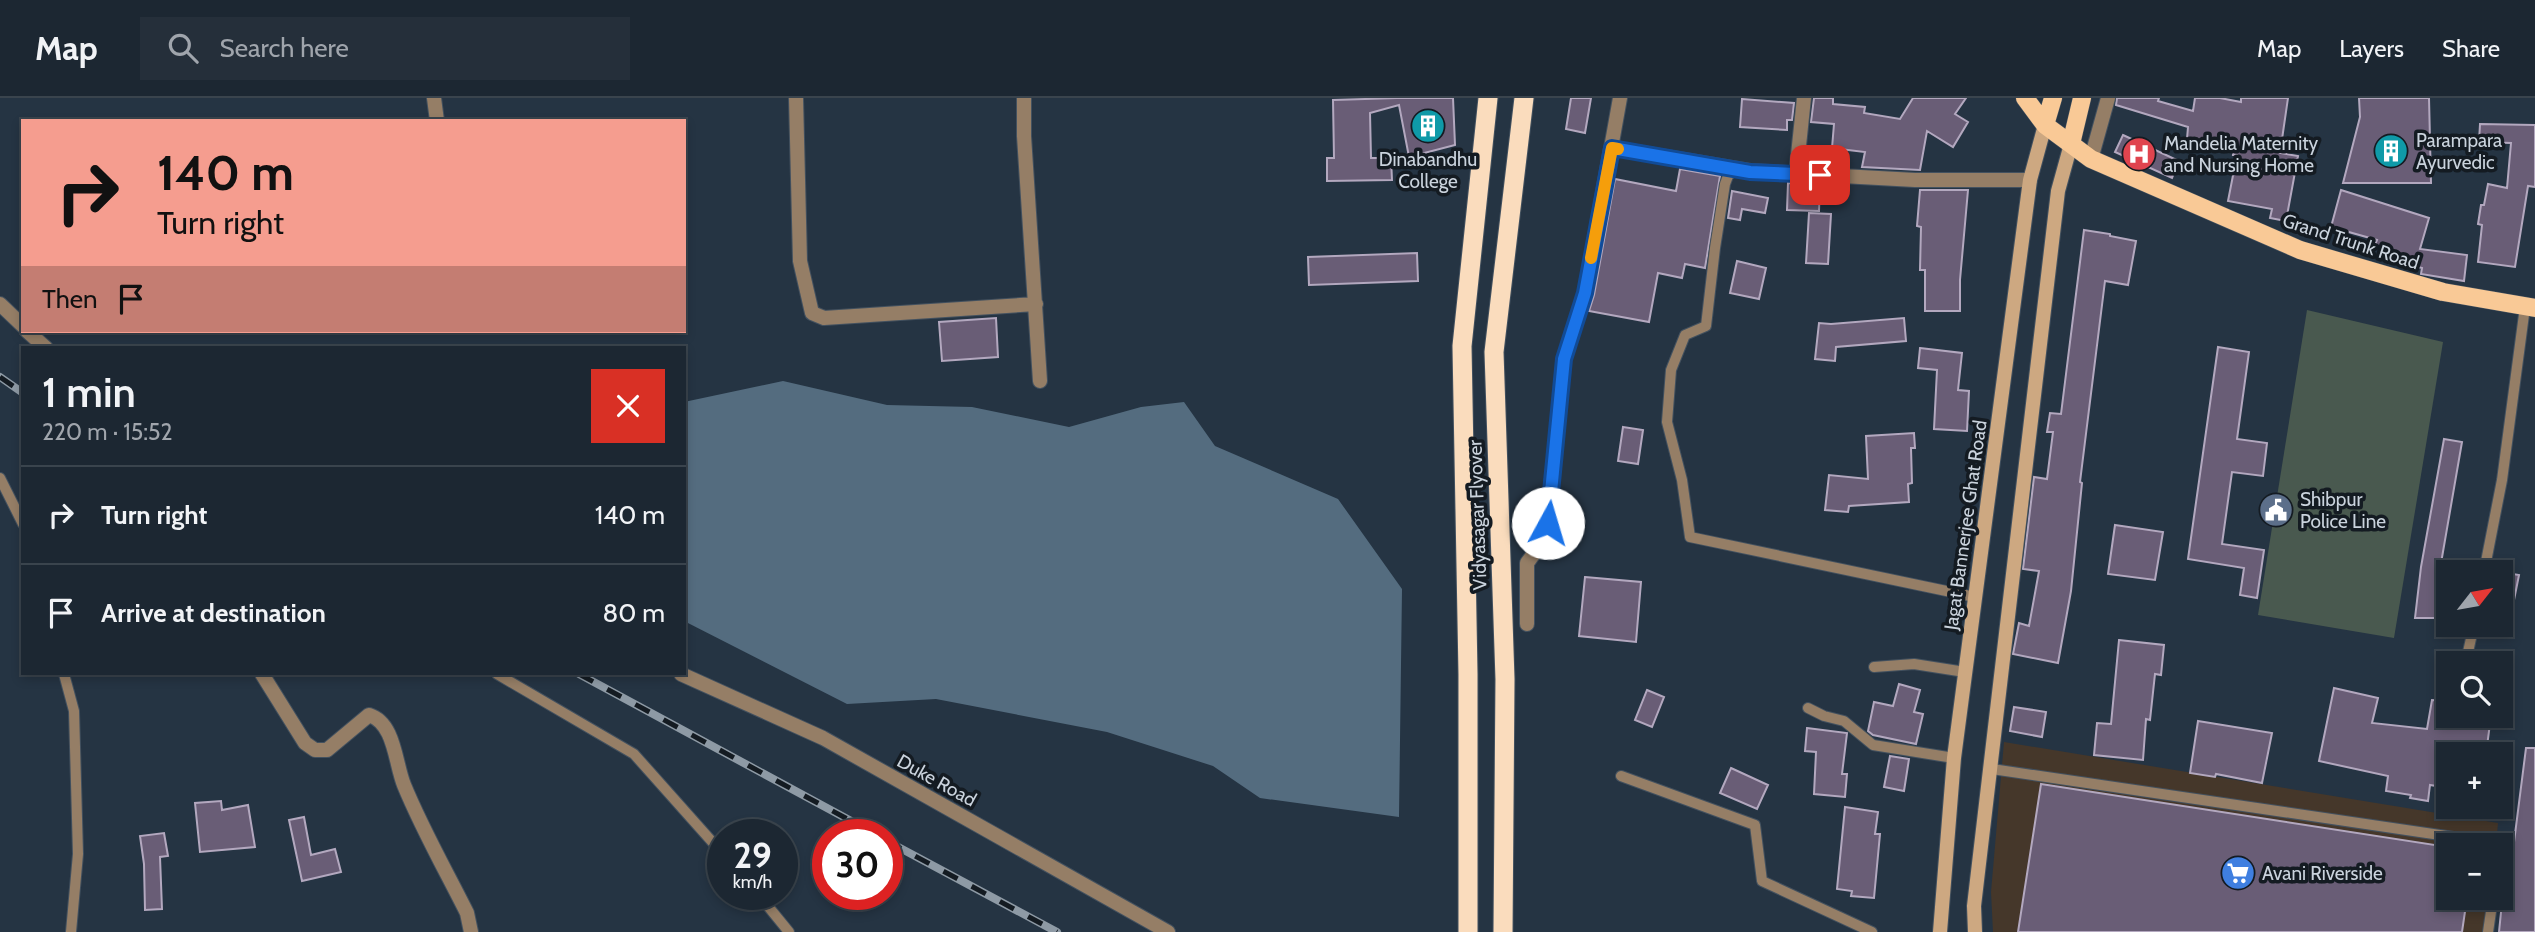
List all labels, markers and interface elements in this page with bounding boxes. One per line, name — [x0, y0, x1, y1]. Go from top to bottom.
search box — [140, 17, 630, 80]
text: Map — [35, 28, 98, 68]
icon: search — [164, 29, 202, 67]
text: Search here — [220, 32, 349, 64]
text: Map — [2257, 34, 2301, 63]
text: Layers — [2339, 34, 2404, 63]
text: Share — [2442, 34, 2500, 63]
building icon: Dinabandhu College — [1409, 107, 1447, 145]
place label: Parampara Ayurvedic — [2416, 129, 2502, 174]
place label: Mandelia Maternity and Nursing Home — [2164, 132, 2319, 177]
building icon: Parampara Ayurvedic — [2372, 132, 2410, 170]
hospital icon: Mandelia Maternity and Nursing Home — [2120, 135, 2158, 173]
text: 140 m — [157, 143, 294, 202]
pin — [1790, 145, 1850, 205]
icon: right — [42, 147, 133, 238]
place label: Dinabandhu College — [1379, 148, 1477, 193]
icon: arrive — [1801, 156, 1839, 194]
text: Turn right — [157, 203, 284, 242]
street label: Grand Trunk Road — [2280, 209, 2422, 274]
icon: arrive — [112, 280, 150, 318]
text: Then — [42, 283, 98, 315]
text: 1 min — [42, 366, 136, 418]
button: close — [591, 369, 665, 443]
text: 220 m · 15:52 — [42, 418, 173, 446]
street label: Jagat Bannerjee Ghat Road — [1939, 419, 1992, 633]
street label: Vidyasagar Flyover — [1463, 439, 1492, 591]
position arrow — [1511, 486, 1585, 560]
place label: Shibpur Police Line — [2300, 488, 2386, 533]
public building icon: Shibpur Police Line — [2257, 491, 2295, 529]
icon: right — [42, 496, 80, 534]
text: Turn right — [101, 499, 207, 531]
text: 140 m — [595, 499, 665, 531]
north arrow — [2436, 560, 2513, 637]
map controls — [2436, 560, 2513, 910]
icon: arrive — [42, 594, 80, 632]
text: Arrive at destination — [101, 597, 326, 629]
text: 80 m — [602, 597, 665, 629]
button: search — [2436, 651, 2513, 728]
button: + — [2436, 742, 2513, 819]
street label: Duke Road — [893, 749, 980, 812]
speed limit sign: 30 — [812, 819, 903, 910]
button: − — [2436, 833, 2513, 910]
text: 29 — [733, 834, 772, 877]
supermarket icon: Avani Riverside — [2219, 854, 2257, 892]
place label: Avani Riverside — [2262, 862, 2383, 885]
text: km/h — [733, 871, 772, 893]

